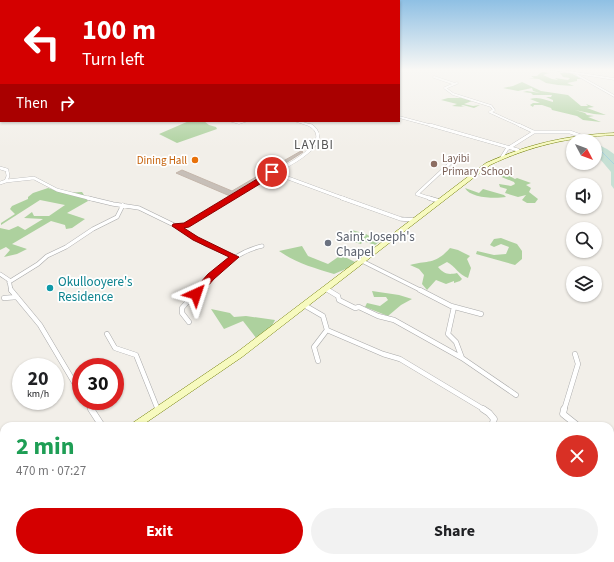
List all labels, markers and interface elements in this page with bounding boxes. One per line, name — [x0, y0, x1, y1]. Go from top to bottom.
text: 100 m — [82, 10, 156, 50]
icon: left — [16, 16, 68, 68]
text: Turn left — [82, 47, 144, 72]
icon: right — [56, 92, 78, 114]
text: Then — [16, 93, 48, 114]
north arrow — [566, 134, 602, 170]
map controls — [566, 134, 602, 302]
district label: LAYIBI — [294, 136, 334, 154]
place label: Layibi Primary School — [442, 151, 513, 179]
place label: Dining Hall — [137, 153, 187, 168]
marker: Dining Hall — [190, 155, 200, 165]
pin — [255, 155, 289, 189]
marker: Layibi Primary School — [429, 159, 439, 169]
icon: arrive — [261, 161, 283, 183]
button: sound — [566, 178, 602, 214]
button: search — [566, 222, 602, 258]
place label: Saint Joseph's Chapel — [336, 228, 415, 261]
marker: Saint Joseph's Chapel — [323, 238, 333, 248]
button: layers — [566, 266, 602, 302]
place label: Okullooyere's Residence — [58, 273, 133, 306]
position arrow — [175, 273, 217, 315]
marker: Okullooyere's Residence — [45, 283, 55, 293]
speed limit sign: 30 — [72, 358, 124, 410]
text: 20 — [27, 365, 49, 393]
text: km/h — [27, 387, 49, 401]
text: 2 min — [16, 429, 74, 464]
button: close — [556, 435, 598, 477]
text: 470 m · 07:27 — [16, 462, 86, 480]
button: Exit — [16, 508, 303, 554]
button: Share — [311, 508, 598, 554]

